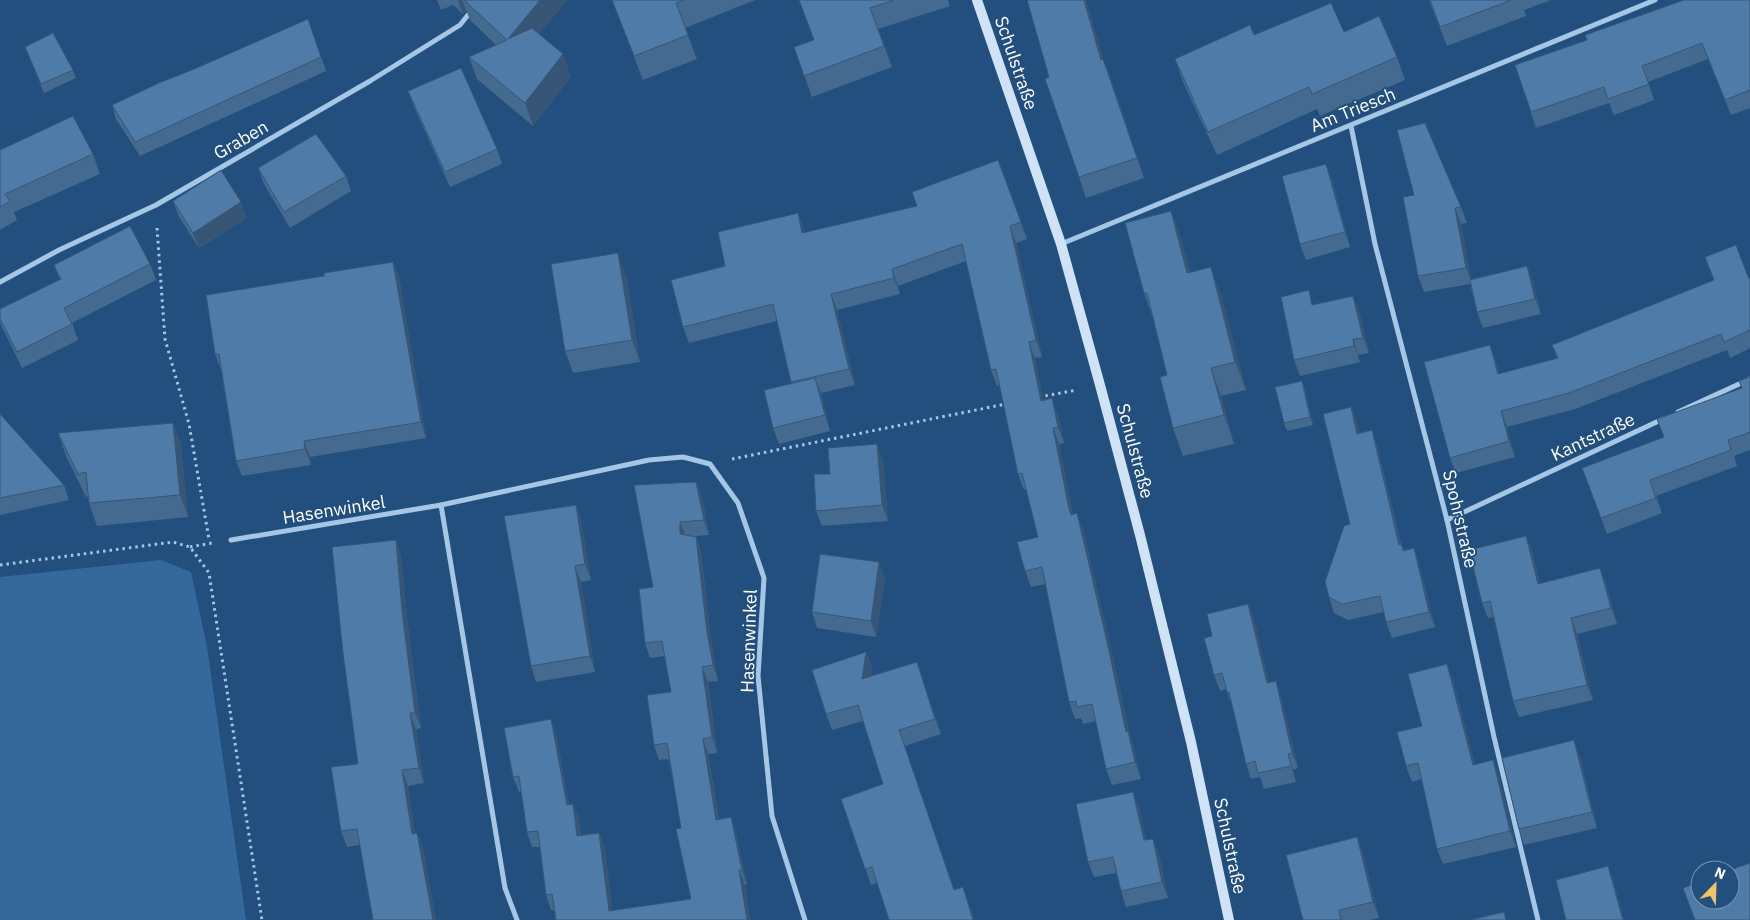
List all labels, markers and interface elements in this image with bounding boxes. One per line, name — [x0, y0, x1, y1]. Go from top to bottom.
street label: Schulstraße — [990, 13, 1043, 113]
street label: Am Triesch — [1307, 82, 1399, 137]
street label: Graben — [209, 115, 272, 164]
street label: Schulstraße — [1112, 401, 1159, 501]
street label: Kantstraße — [1547, 407, 1638, 466]
street label: Spohrstraße — [1438, 467, 1483, 570]
street label: Hasenwinkel — [281, 490, 387, 529]
street label: Hasenwinkel — [735, 589, 762, 693]
street label: Schulstraße — [1209, 796, 1252, 896]
north arrow — [1690, 860, 1740, 910]
text: N — [1712, 863, 1728, 883]

